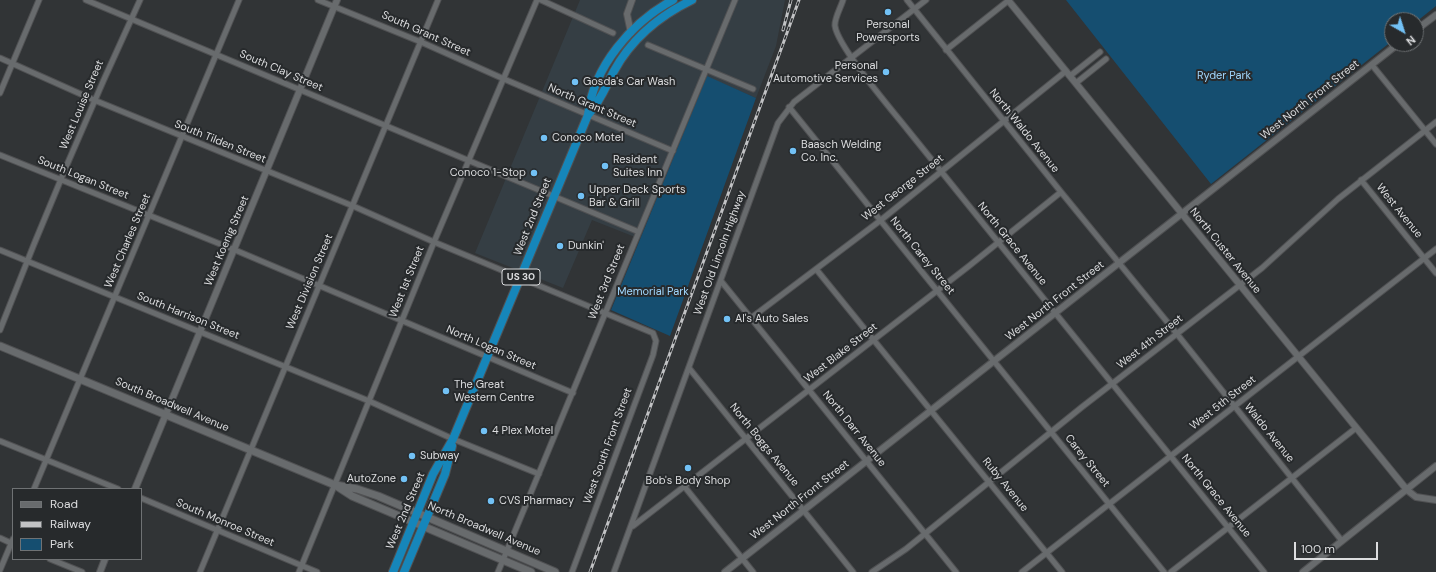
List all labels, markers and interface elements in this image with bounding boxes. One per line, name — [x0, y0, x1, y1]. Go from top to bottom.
marker: Personal Powersports — [883, 7, 893, 17]
street label: South Grant Street — [380, 8, 472, 60]
north arrow — [1384, 12, 1424, 52]
place label: Personal Powersports — [856, 18, 920, 44]
text: N — [1403, 33, 1418, 49]
street label: South Clay Street — [237, 48, 325, 94]
street label: West North Front Street — [1258, 57, 1362, 143]
street label: West Louise Street — [57, 58, 107, 152]
place label: Personal Automotive Services — [773, 59, 878, 85]
marker: Personal Automotive Services — [881, 67, 891, 77]
park label: Ryder Park — [1197, 69, 1251, 83]
place label: Gosda's Car Wash — [583, 75, 675, 89]
marker: Gosda's Car Wash — [570, 77, 580, 87]
street label: North Grant Street — [546, 81, 638, 131]
street label: North Waldo Avenue — [986, 86, 1062, 176]
street label: South Tilden Street — [172, 118, 268, 166]
place label: Conoco Motel — [552, 131, 623, 145]
marker: Conoco Motel — [539, 133, 549, 143]
place label: Baasch Welding Co. Inc. — [801, 138, 881, 164]
marker: Baasch Welding Co. Inc. — [788, 146, 798, 156]
street label: West George Street — [859, 152, 947, 224]
place label: Resident Suites Inn — [613, 153, 662, 179]
street label: South Logan Street — [35, 154, 131, 202]
marker: Resident Suites Inn — [600, 161, 610, 171]
place label: Conoco 1-Stop — [450, 166, 526, 180]
marker: Conoco 1-Stop — [529, 168, 539, 178]
street label: West 2nd Street — [511, 176, 555, 258]
street label: West Avenue — [1373, 181, 1425, 241]
place label: Upper Deck Sports Bar & Grill — [589, 183, 685, 209]
street label: West Old Lincoln Highway — [691, 189, 749, 317]
marker: Upper Deck Sports Bar & Grill — [576, 191, 586, 201]
street label: West Charles Street — [102, 192, 154, 290]
street label: West Koenig Street — [202, 194, 252, 288]
street label: North Grace Avenue — [974, 200, 1050, 288]
street label: North Custer Avenue — [1187, 206, 1263, 296]
street label: North Carey Street — [887, 215, 957, 297]
street label: West Division Street — [284, 232, 336, 332]
place label: Dunkin' — [568, 239, 604, 253]
marker: Dunkin' — [555, 241, 565, 251]
street label: West 3rd Street — [586, 242, 628, 322]
street label: West 1st Street — [387, 244, 427, 320]
street label: West North Front Street — [1003, 258, 1107, 344]
road number: US 30 — [502, 269, 540, 285]
park label: Memorial Park — [617, 285, 689, 299]
street label: South Harrison Street — [135, 289, 241, 343]
place label: Al's Auto Sales — [735, 312, 809, 326]
street label: West 4th Street — [1114, 312, 1186, 372]
marker: Al's Auto Sales — [722, 314, 732, 324]
street label: West Blake Street — [802, 320, 880, 386]
street label: North Logan Street — [444, 323, 538, 373]
street label: West 5th Street — [1187, 373, 1259, 433]
street label: South Broadwell Avenue — [113, 375, 231, 435]
place label: The Great Western Centre — [454, 378, 534, 404]
marker: The Great Western Centre — [441, 386, 451, 396]
street label: West South Front Street — [581, 386, 635, 506]
street label: North Darr Avenue — [819, 388, 889, 470]
street label: North Boggs Avenue — [727, 401, 801, 489]
street label: Waldo Avenue — [1241, 401, 1297, 465]
place label: 4 Plex Motel — [492, 424, 553, 438]
marker: 4 Plex Motel — [479, 426, 489, 436]
street label: Carey Street — [1062, 432, 1112, 490]
place label: Subway — [420, 449, 459, 463]
marker: Subway — [407, 451, 417, 461]
street label: North Grace Avenue — [1178, 452, 1254, 540]
street label: Ruby Avenue — [979, 455, 1031, 515]
street label: West North Front Street — [748, 457, 852, 543]
marker: Bob's Body Shop — [683, 463, 693, 473]
street label: West 2nd Street — [384, 470, 428, 552]
place label: AutoZone — [347, 472, 396, 486]
marker: AutoZone — [399, 474, 409, 484]
place label: Bob's Body Shop — [646, 474, 730, 488]
legend — [12, 488, 142, 560]
place label: CVS Pharmacy — [499, 494, 574, 508]
text: Road — [50, 496, 78, 512]
street label: South Monroe Street — [174, 496, 276, 550]
marker: CVS Pharmacy — [486, 496, 496, 506]
street label: North Broadwell Avenue — [426, 499, 542, 559]
text: Railway — [50, 516, 91, 532]
scale bar — [1296, 534, 1380, 560]
text: Park — [50, 536, 74, 552]
text: 100 m — [1301, 541, 1335, 557]

